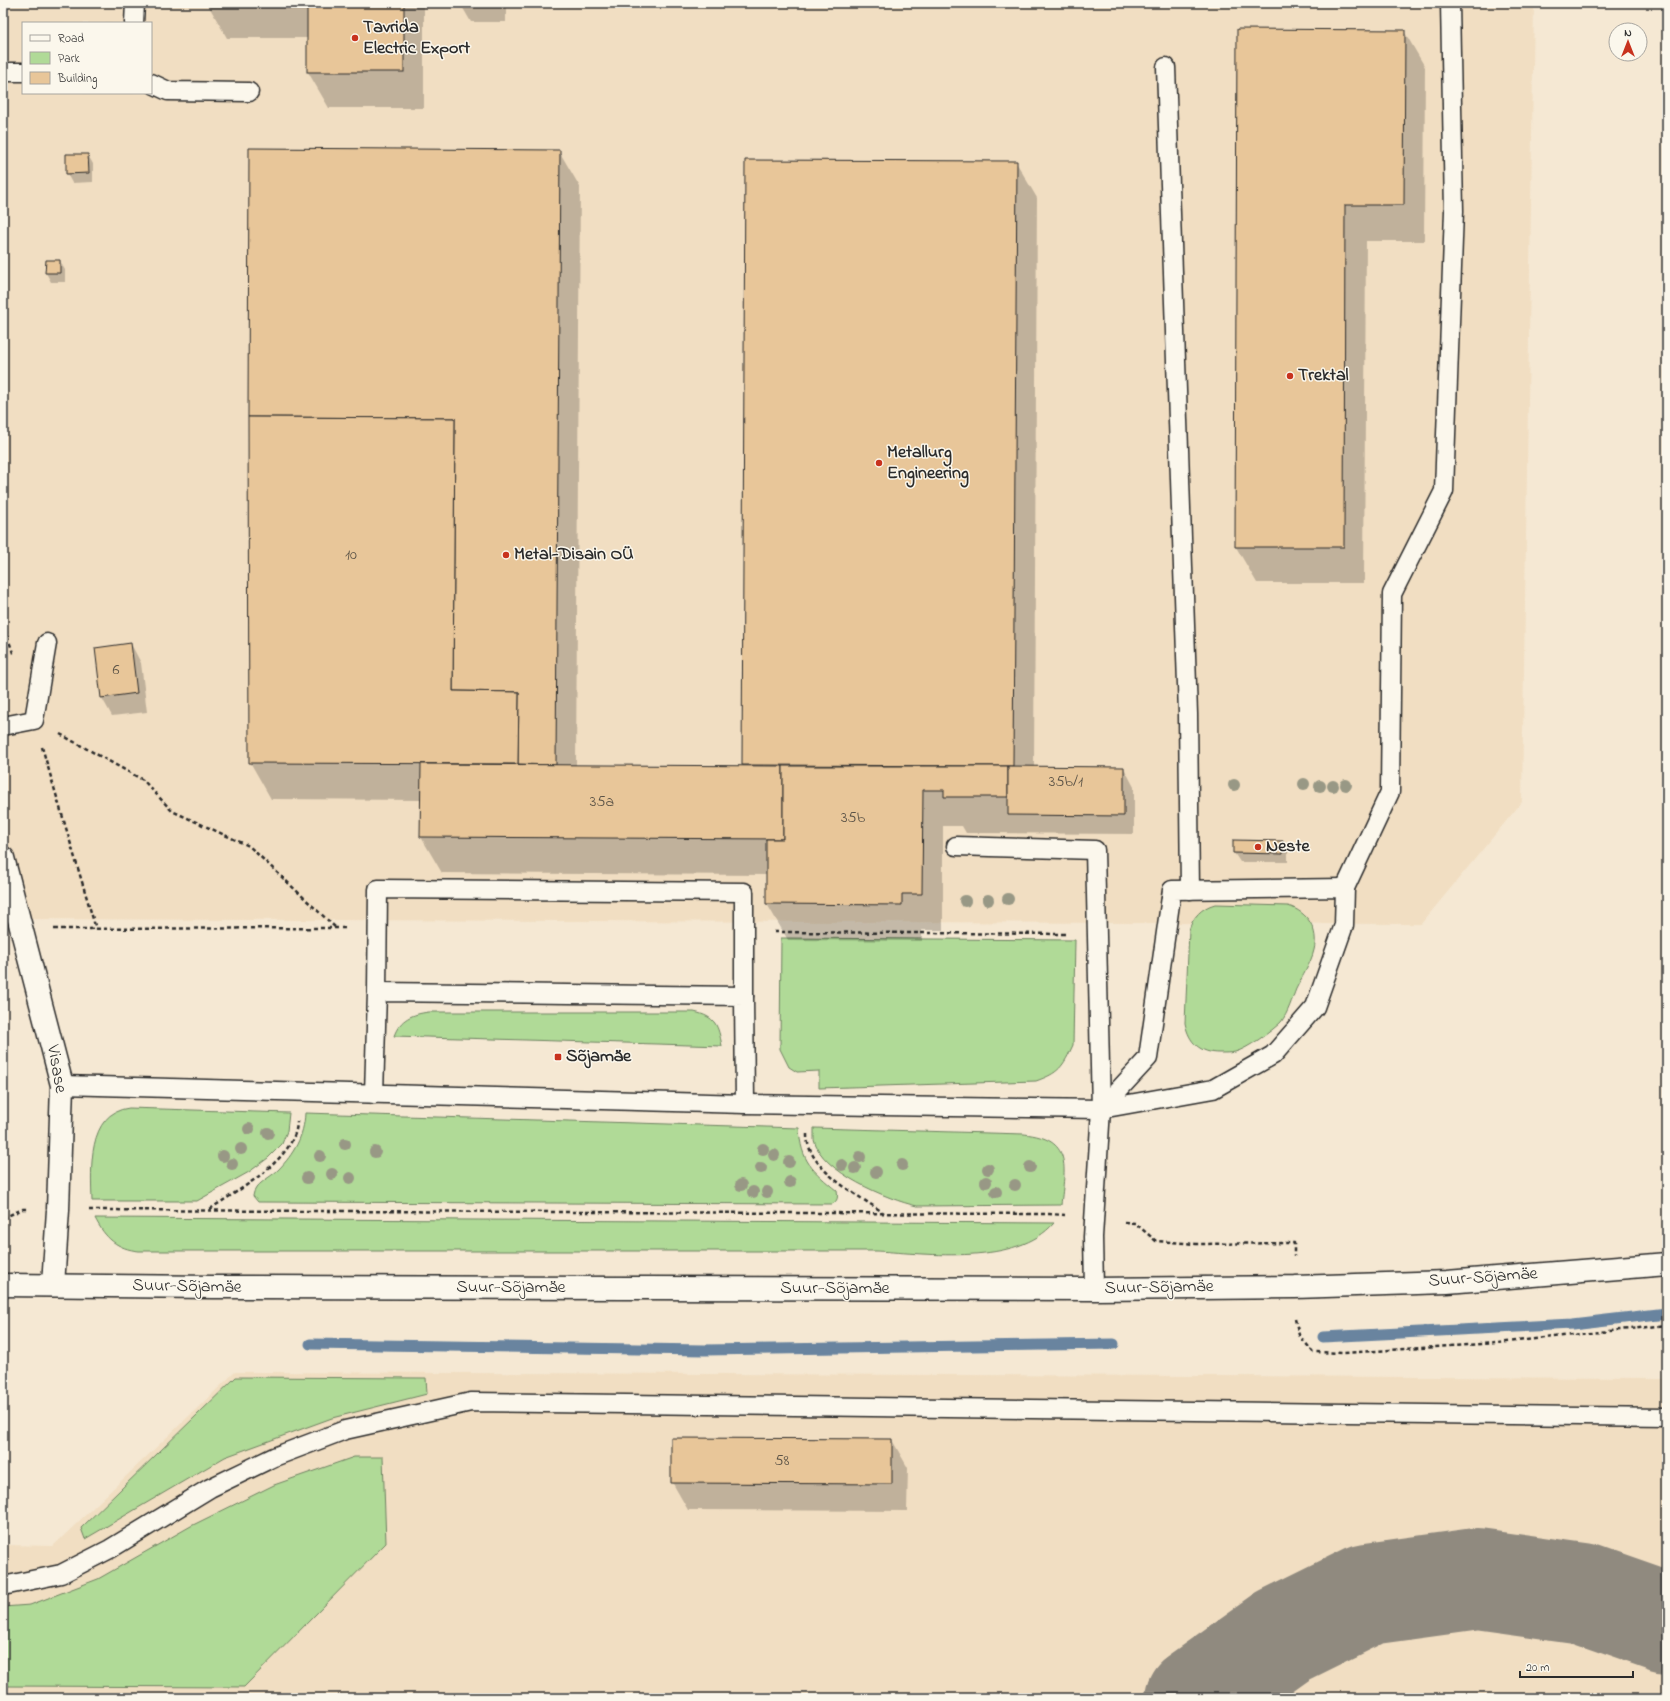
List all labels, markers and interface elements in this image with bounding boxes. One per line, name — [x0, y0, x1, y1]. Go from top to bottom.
place label: Tavrida Electric Export — [363, 15, 471, 62]
legend — [22, 22, 152, 94]
north arrow — [1608, 22, 1648, 62]
text: N — [1624, 25, 1632, 41]
text: Road — [58, 30, 84, 48]
marker: Tavrida Electric Export — [350, 33, 360, 43]
text: Park — [58, 50, 80, 68]
text: Building — [57, 70, 97, 89]
place label: Trektal — [1298, 363, 1349, 389]
marker: Trektal — [1285, 371, 1295, 381]
place label: Metallurg Engineering — [887, 440, 969, 488]
marker: Metallurg Engineering — [874, 458, 884, 468]
place label: Metal-Disain OÜ — [514, 542, 634, 568]
house number: 10 — [345, 543, 357, 567]
marker: Metal-Disain OÜ — [501, 550, 511, 560]
house number: 6 — [112, 658, 120, 682]
house number: 35b/1 — [1049, 770, 1083, 794]
house number: 35a — [590, 790, 614, 814]
house number: 35b — [841, 806, 866, 830]
place label: Neste — [1266, 834, 1310, 860]
marker: Neste — [1253, 842, 1263, 852]
street label: Visase — [39, 1042, 73, 1096]
place label: Sõjamäe — [566, 1044, 632, 1070]
marker: Sõjamäe — [553, 1052, 563, 1062]
street label: Suur-Sõjamäe — [1428, 1261, 1539, 1295]
street label: Suur-Sõjamäe — [132, 1273, 243, 1301]
street label: Suur-Sõjamäe — [1104, 1274, 1215, 1302]
street label: Suur-Sõjamäe — [456, 1275, 567, 1301]
street label: Suur-Sõjamäe — [780, 1276, 891, 1302]
house number: 58 — [774, 1449, 790, 1473]
scale bar — [1520, 1653, 1633, 1679]
text: 20 m — [1526, 1659, 1549, 1677]

